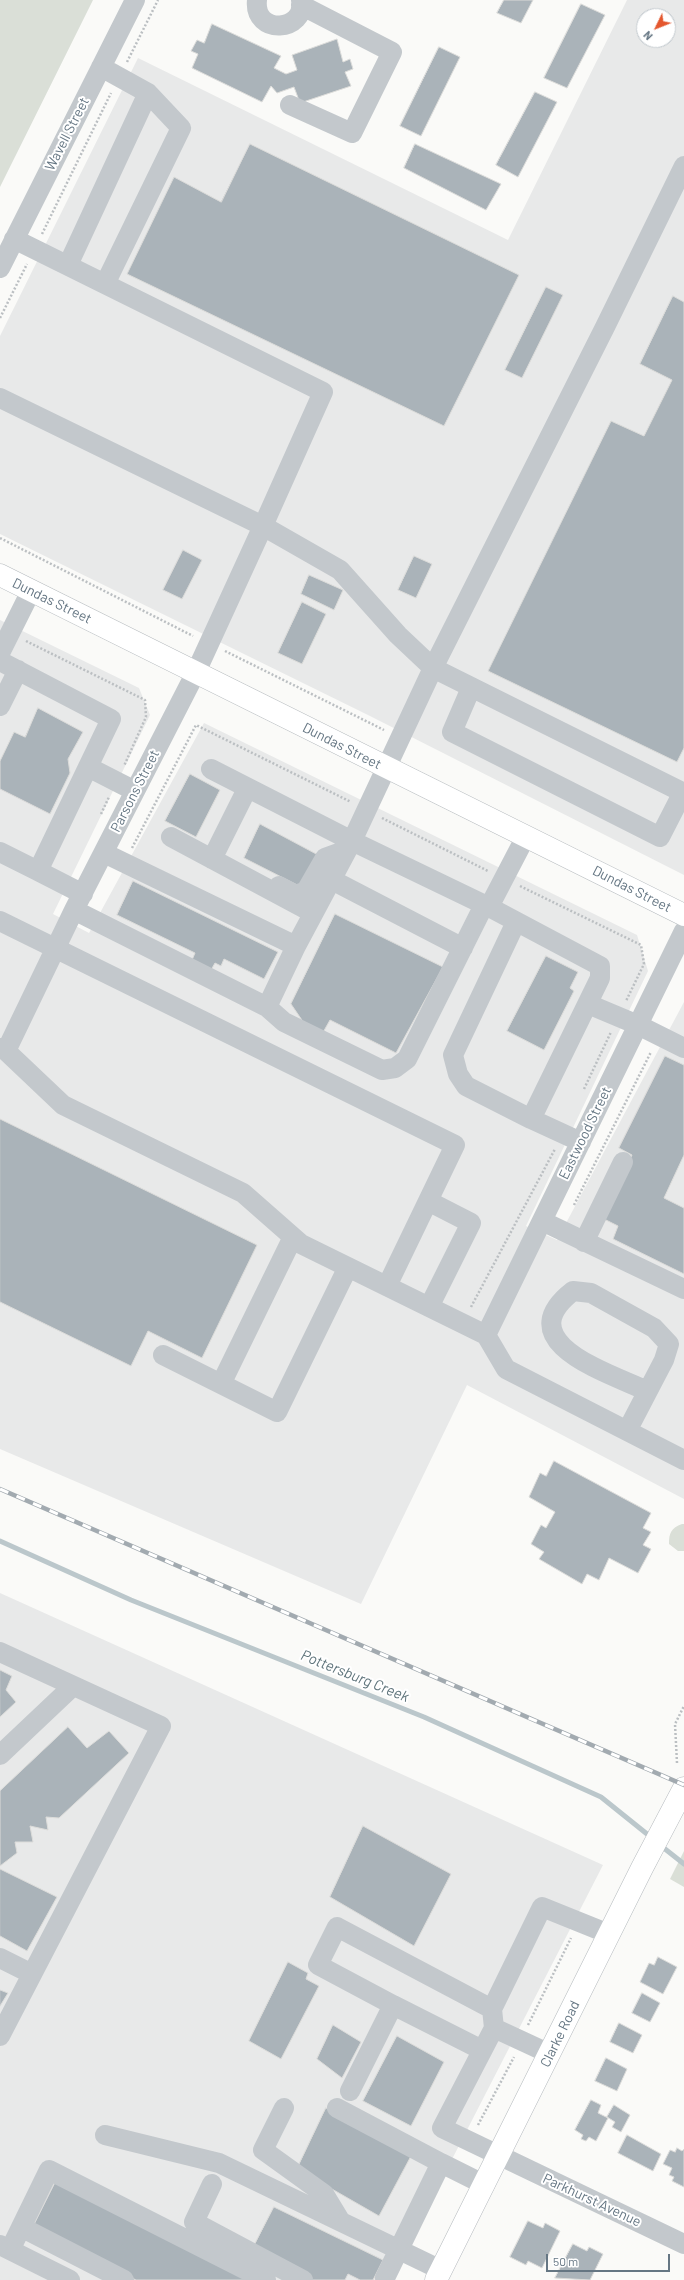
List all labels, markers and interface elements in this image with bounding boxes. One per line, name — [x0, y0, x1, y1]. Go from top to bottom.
north arrow — [636, 8, 676, 48]
text: N — [640, 29, 655, 43]
street label: Wavell Street — [41, 95, 93, 173]
street label: Dundas Street — [10, 575, 94, 627]
street label: Dundas Street — [300, 719, 384, 773]
street label: Parsons Street — [107, 747, 163, 835]
street label: Dundas Street — [590, 862, 674, 916]
street label: Eastwood Street — [555, 1084, 615, 1182]
water label: Pottersburg Creek — [298, 1646, 412, 1706]
street label: Clarke Road — [537, 1998, 583, 2070]
street label: Parkhurst Avenue — [540, 2170, 644, 2230]
scale bar — [548, 2246, 672, 2272]
text: 50 m — [553, 2254, 578, 2268]

